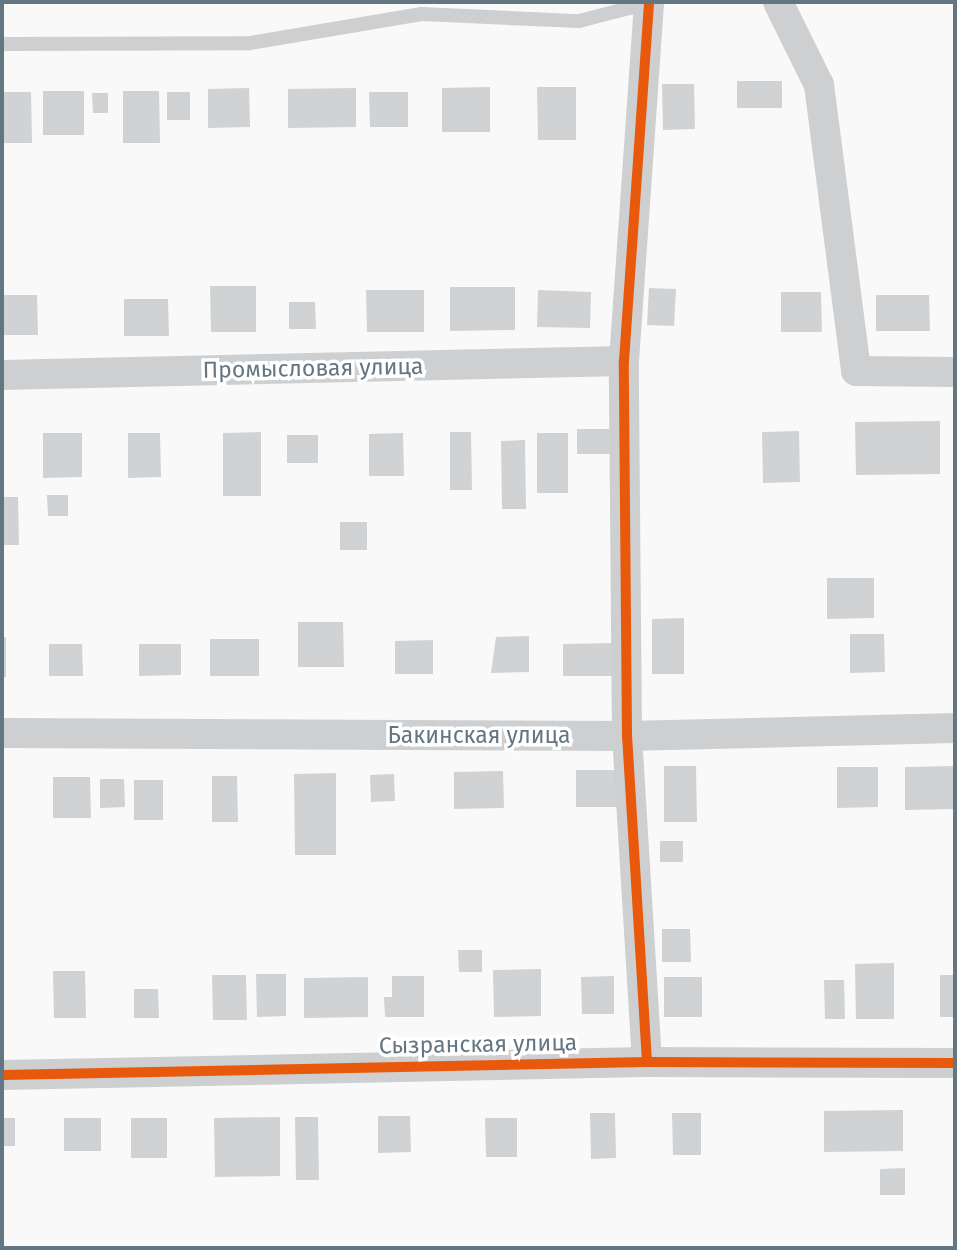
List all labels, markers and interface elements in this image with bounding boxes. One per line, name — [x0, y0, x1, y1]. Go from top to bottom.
street label: Промысловая улица — [202, 352, 424, 384]
street label: Бакинская улица — [387, 721, 571, 749]
street label: Сызранская улица — [379, 1028, 577, 1060]

